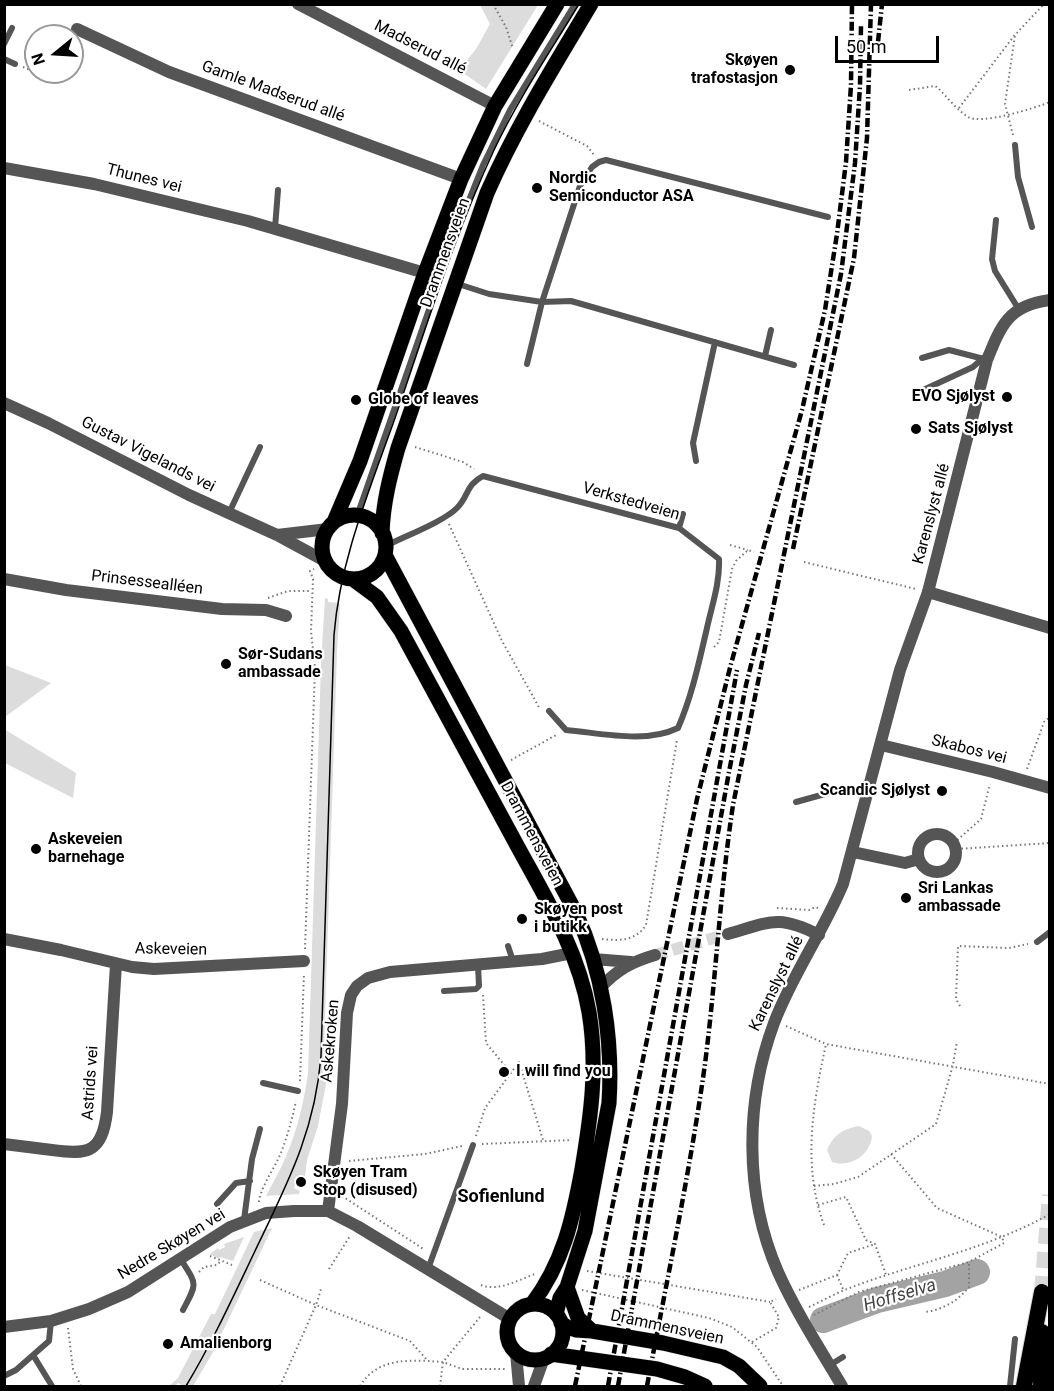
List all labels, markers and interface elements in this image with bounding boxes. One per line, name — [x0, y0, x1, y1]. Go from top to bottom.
street label: Madserud allé — [371, 17, 469, 79]
north arrow — [24, 24, 84, 84]
scale bar — [838, 24, 942, 62]
text: 50 m — [846, 36, 886, 57]
text: N — [28, 51, 49, 67]
place label: Skøyen trafostasjon — [691, 51, 778, 89]
street label: Gamle Madserud allé — [199, 57, 347, 127]
marker: Skøyen trafostasjon — [783, 63, 797, 77]
street label: Thunes vei — [104, 160, 184, 198]
place label: Nordic Semiconductor ASA — [549, 169, 694, 207]
marker: Nordic Semiconductor ASA — [530, 181, 544, 195]
street label: Drammensveien — [417, 196, 475, 310]
place label: EVO Sjølyst — [912, 387, 995, 407]
place label: Globe of leaves — [368, 390, 479, 410]
marker: EVO Sjølyst — [1000, 390, 1014, 404]
marker: Globe of leaves — [349, 393, 363, 407]
street label: Gustav Vigelands vei — [78, 413, 218, 497]
place label: Sats Sjølyst — [928, 419, 1013, 439]
marker: Sats Sjølyst — [909, 422, 923, 436]
street label: Karenslyst allé — [909, 462, 955, 566]
street label: Verkstedveien — [580, 479, 682, 525]
street label: Prinsessealléen — [90, 567, 204, 599]
place label: Sør-Sudans ambassade — [238, 645, 323, 683]
marker: Sør-Sudans ambassade — [219, 657, 233, 671]
street label: Skabos vei — [929, 731, 1009, 769]
street label: Drammensveien — [495, 779, 567, 889]
place label: Scandic Sjølyst — [820, 781, 930, 801]
marker: Scandic Sjølyst — [935, 784, 949, 798]
place label: Askeveien barnehage — [48, 830, 124, 868]
marker: Askeveien barnehage — [29, 842, 43, 856]
place label: Sri Lankas ambassade — [918, 879, 1001, 917]
marker: Sri Lankas ambassade — [899, 891, 913, 905]
place label: Skøyen post i butikk — [534, 900, 623, 938]
marker: Skøyen post i butikk — [515, 912, 529, 926]
street label: Karenslyst allé — [746, 933, 808, 1035]
street label: Askeveien — [135, 940, 207, 960]
street label: Askekroken — [318, 999, 344, 1083]
street label: Astrids vei — [79, 1045, 103, 1121]
place label: I will find you — [516, 1062, 611, 1082]
marker: I will find you — [497, 1065, 511, 1079]
place label: Skøyen Tram Stop (disused) — [313, 1163, 418, 1201]
marker: Skøyen Tram Stop (disused) — [294, 1175, 308, 1189]
district label: Sofienlund — [457, 1186, 545, 1208]
street label: Nedre Skøyen vei — [115, 1205, 229, 1285]
water label: Hoffselva — [861, 1275, 939, 1317]
street label: Drammensveien — [609, 1307, 725, 1349]
place label: Amalienborg — [180, 1334, 272, 1354]
marker: Amalienborg — [161, 1337, 175, 1351]

